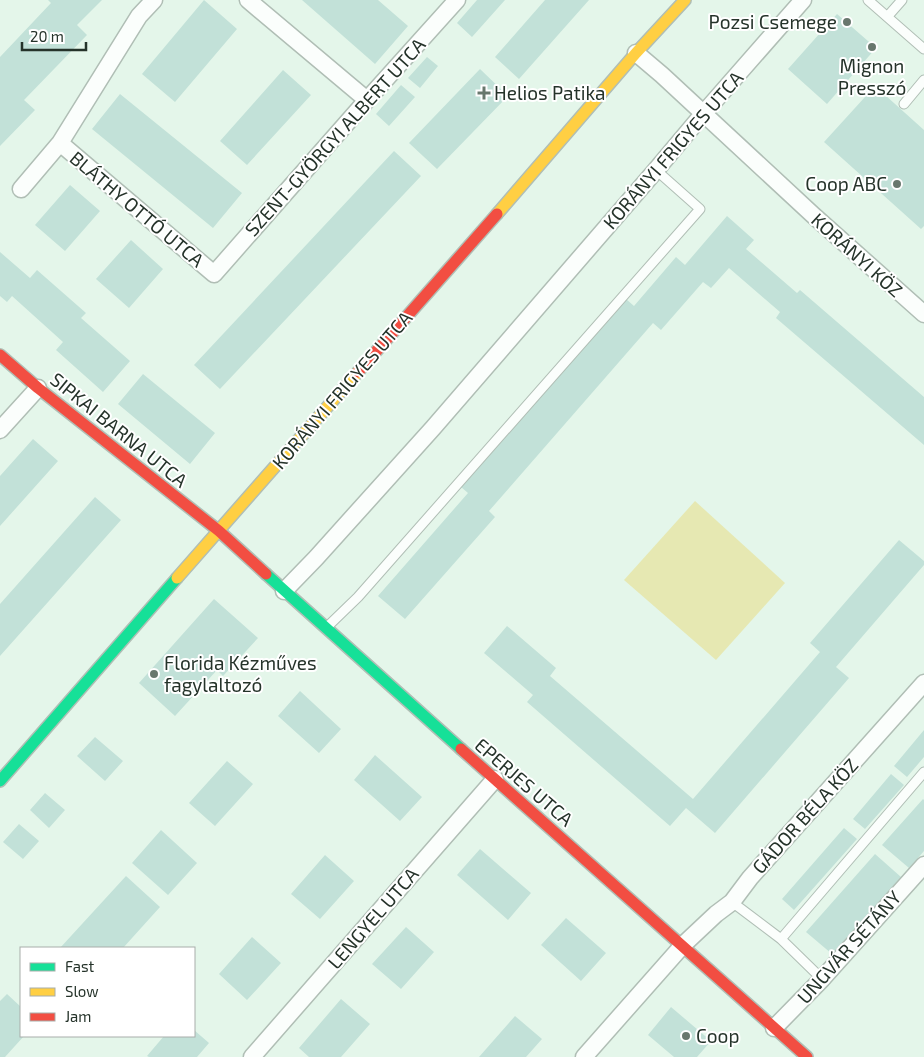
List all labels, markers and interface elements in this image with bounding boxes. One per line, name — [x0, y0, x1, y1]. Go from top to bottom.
place label: Pozsi Csemege — [709, 10, 837, 33]
marker: Pozsi Csemege — [841, 16, 853, 28]
scale bar — [22, 20, 86, 52]
text: 20 m — [30, 27, 64, 45]
street label: SZENT-GYÖRGYI ALBERT UTCA — [240, 33, 430, 240]
marker: Mignon Presszó — [866, 41, 878, 53]
place label: Mignon Presszó — [838, 54, 906, 99]
street label: KORÁNYI FRIGYES UTCA — [598, 66, 748, 233]
place label: Helios Patika — [494, 81, 606, 104]
marker: Helios Patika — [478, 87, 490, 99]
street label: BLÁTHY OTTÓ UTCA — [66, 146, 209, 271]
place label: Coop ABC — [805, 172, 887, 195]
marker: Coop ABC — [891, 178, 903, 190]
street label: KORÁNYI KÖZ — [807, 208, 908, 302]
street label: KORÁNYI FRIGYES UTCA — [267, 306, 417, 473]
street label: SIPKAI BARNA UTCA — [46, 367, 193, 492]
place label: Florida Kézműves fagylaltozó — [164, 651, 317, 696]
marker: Florida Kézműves fagylaltozó — [148, 668, 160, 680]
street label: EPERJES UTCA — [471, 733, 578, 831]
street label: GÁDOR BÉLA KÖZ — [747, 753, 862, 878]
street label: LENGYEL UTCA — [322, 862, 423, 973]
street label: UNGVÁR SÉTÁNY — [792, 885, 905, 1008]
legend — [20, 947, 195, 1037]
text: Fast — [65, 957, 95, 975]
text: Slow — [65, 982, 99, 1000]
text: Jam — [65, 1007, 91, 1025]
place label: Coop — [696, 1024, 739, 1047]
marker: Coop — [680, 1030, 692, 1042]

